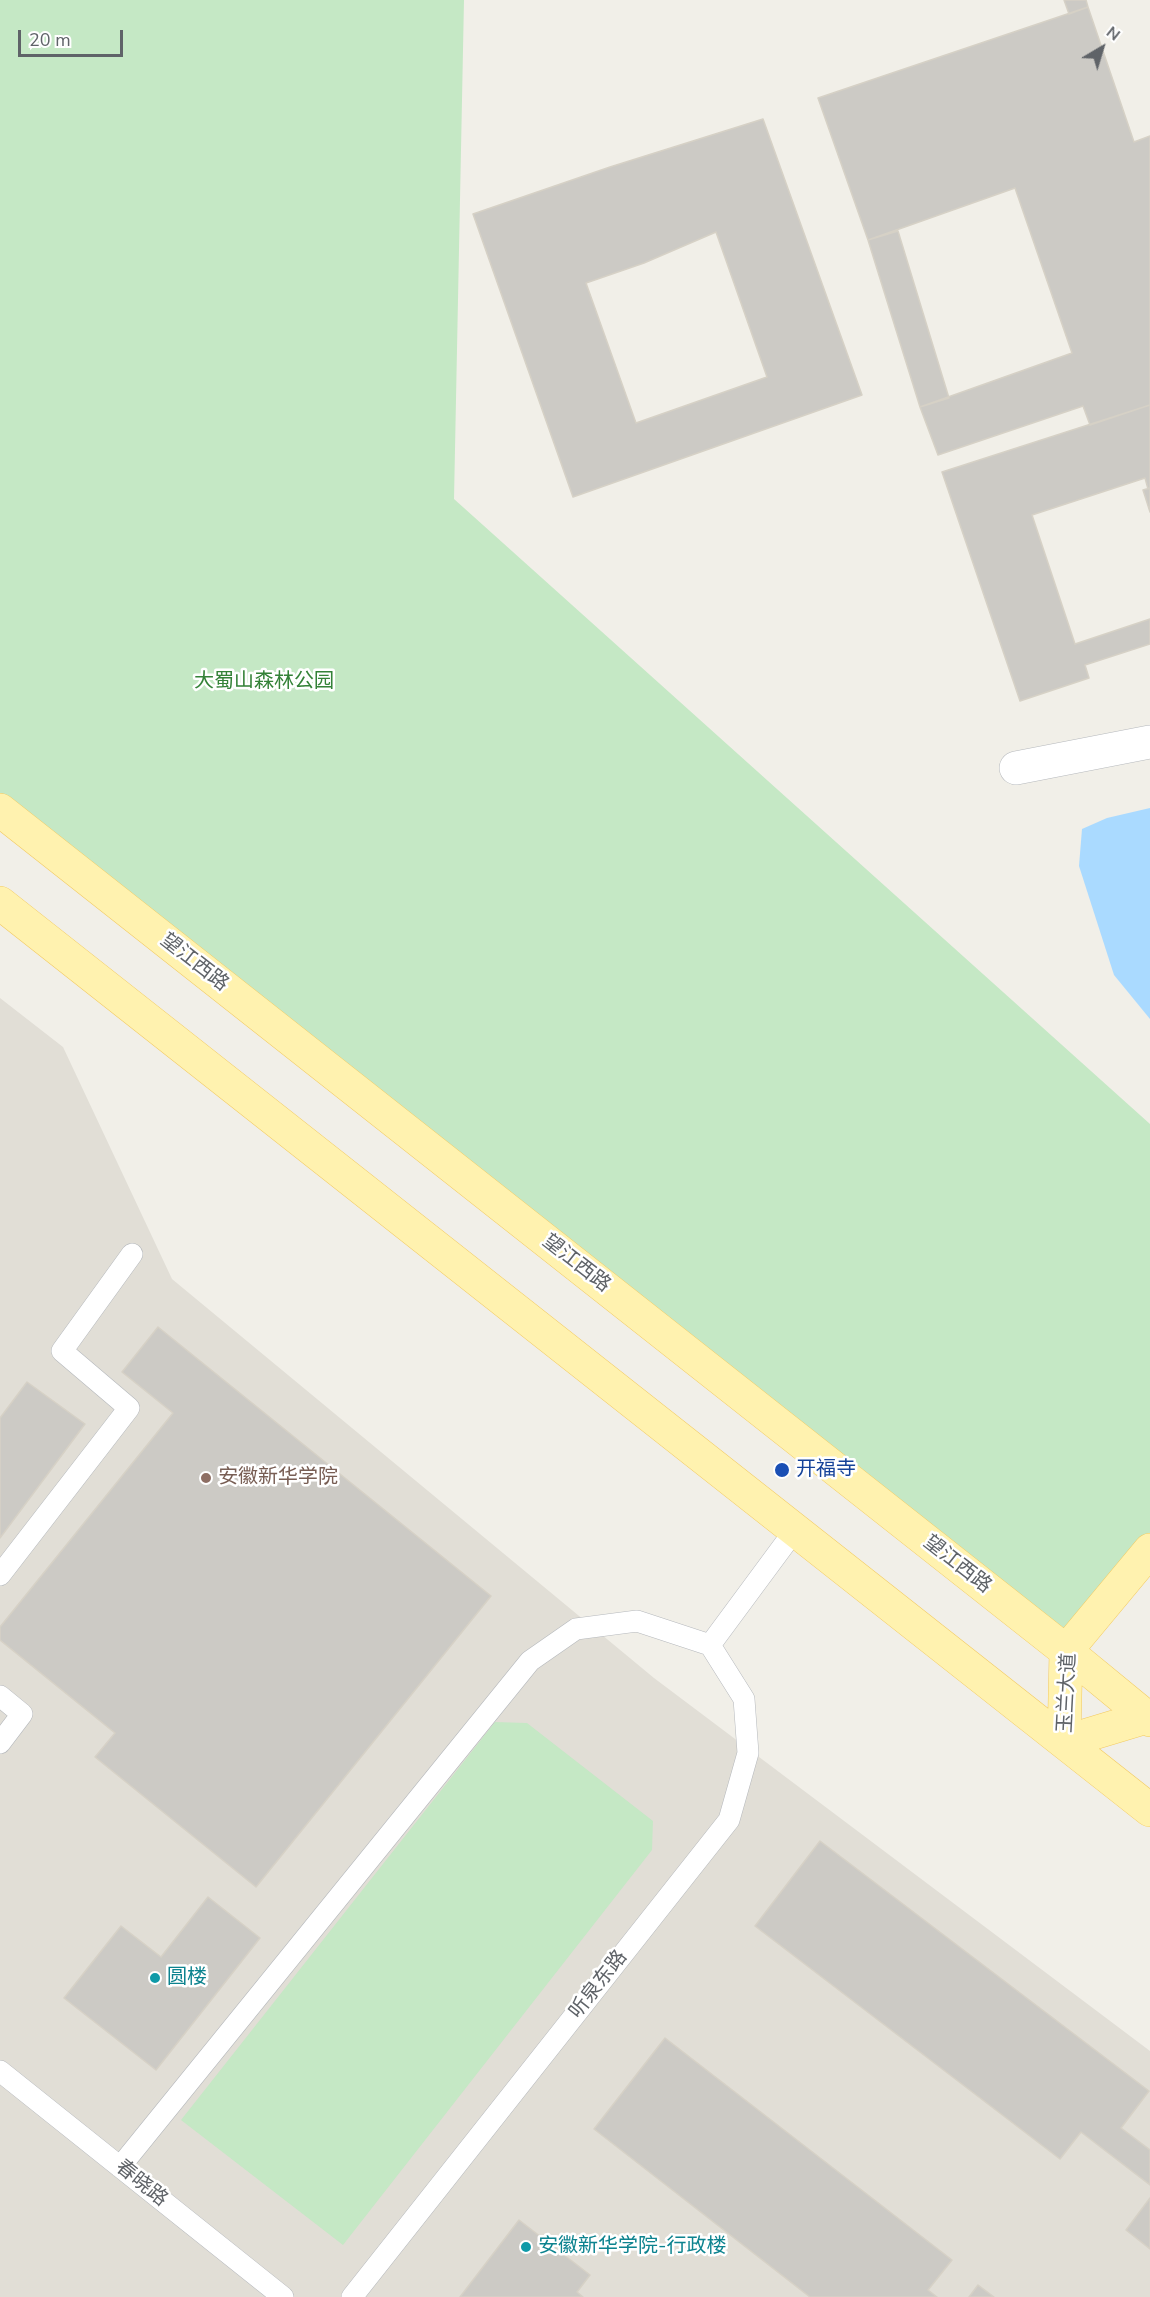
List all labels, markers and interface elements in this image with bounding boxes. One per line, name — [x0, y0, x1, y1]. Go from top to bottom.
scale bar — [21, 18, 126, 56]
north arrow — [1072, 18, 1132, 78]
text: N — [1102, 21, 1125, 46]
text: 20 m — [29, 28, 71, 52]
park label: 大蜀山森林公园 — [194, 670, 334, 694]
street label: 望江西路 — [155, 929, 233, 997]
street label: 望江西路 — [537, 1230, 615, 1298]
place label: 开福寺 — [796, 1458, 856, 1482]
marker: 开福寺 — [773, 1461, 791, 1479]
place label: 安徽新华学院 — [218, 1466, 338, 1490]
marker: 安徽新华学院 — [199, 1471, 213, 1485]
street label: 望江西路 — [918, 1531, 996, 1599]
street label: 玉兰大道 — [1054, 1652, 1082, 1734]
street label: 听泉东路 — [565, 1946, 633, 2024]
place label: 圆楼 — [167, 1966, 207, 1990]
marker: 圆楼 — [148, 1971, 162, 1985]
street label: 春晓路 — [110, 2156, 172, 2212]
place label: 安徽新华学院-行政楼 — [538, 2235, 726, 2259]
marker: 安徽新华学院-行政楼 — [519, 2240, 533, 2254]

